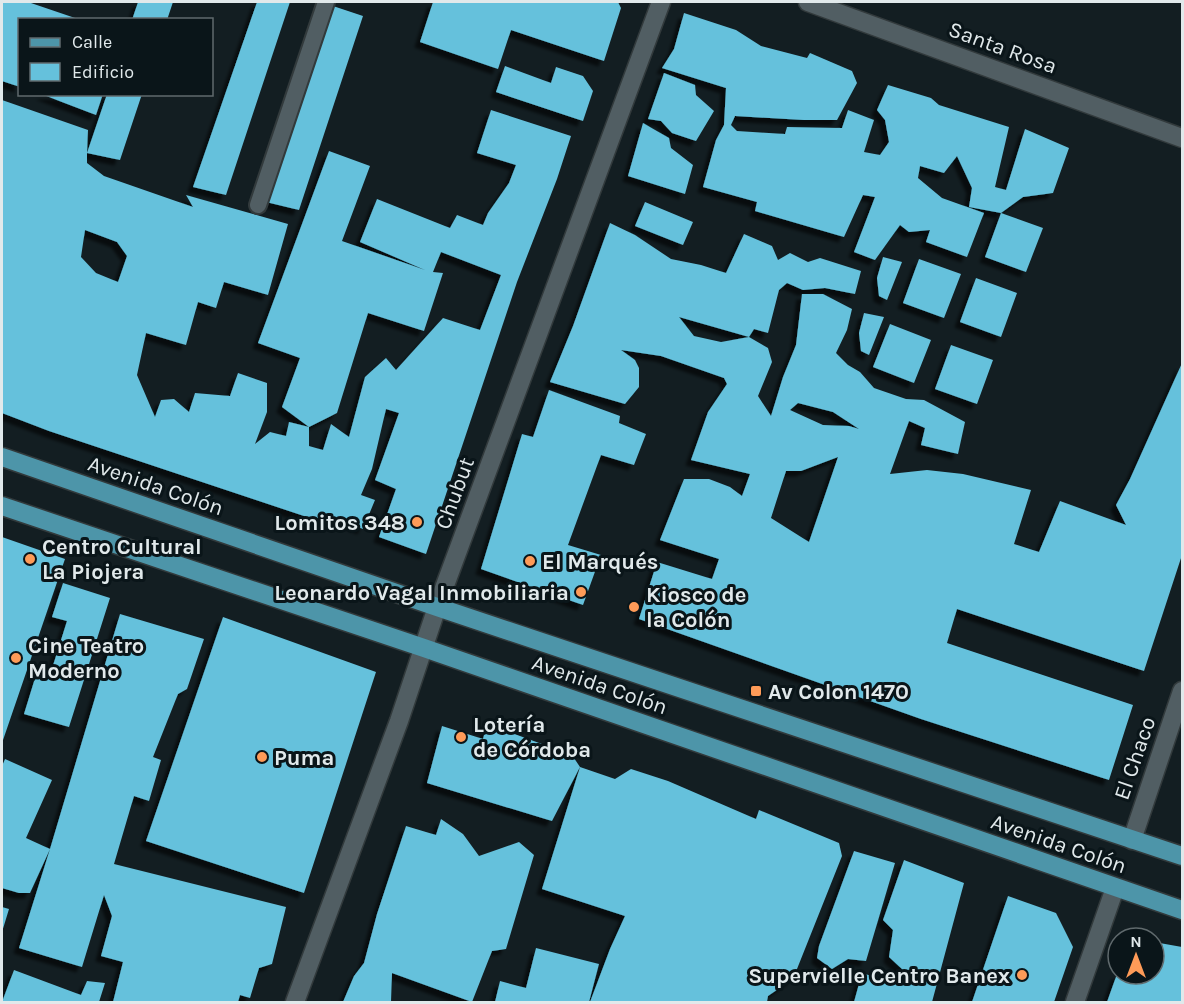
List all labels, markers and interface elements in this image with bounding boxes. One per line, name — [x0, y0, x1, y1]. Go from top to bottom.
street label: Santa Rosa — [945, 16, 1060, 80]
legend — [18, 18, 213, 96]
text: Calle — [72, 31, 112, 53]
text: Edificio — [72, 61, 134, 83]
street label: Avenida Colón — [84, 451, 227, 521]
street label: Chubut — [430, 454, 480, 533]
place label: Lomitos 348 — [274, 510, 405, 536]
marker: Lomitos 348 — [410, 515, 424, 529]
place label: Centro Cultural La Piojera — [42, 534, 202, 585]
place label: El Marqués — [542, 549, 658, 575]
marker: Centro Cultural La Piojera — [23, 552, 37, 566]
marker: El Marqués — [523, 554, 537, 568]
place label: Leonardo Vagal Inmobiliaria — [274, 580, 569, 606]
place label: Kiosco de la Colón — [646, 582, 747, 633]
marker: Leonardo Vagal Inmobiliaria — [574, 585, 588, 599]
marker: Kiosco de la Colón — [627, 600, 641, 614]
place label: Cine Teatro Moderno — [28, 633, 144, 684]
street label: Avenida Colón — [528, 650, 671, 720]
marker: Cine Teatro Moderno — [9, 651, 23, 665]
place label: Av Colon 1470 — [768, 679, 909, 705]
marker: Av Colon 1470 — [749, 684, 763, 698]
place label: Lotería de Córdoba — [473, 712, 591, 763]
street label: El Chaco — [1109, 713, 1161, 803]
marker: Lotería de Córdoba — [454, 730, 468, 744]
place label: Puma — [274, 745, 334, 771]
marker: Puma — [255, 750, 269, 764]
street label: Avenida Colón — [987, 809, 1130, 879]
north arrow — [1106, 926, 1166, 986]
text: N — [1130, 932, 1142, 951]
place label: Supervielle Centro Banex — [748, 963, 1010, 989]
marker: Supervielle Centro Banex — [1015, 968, 1029, 982]

